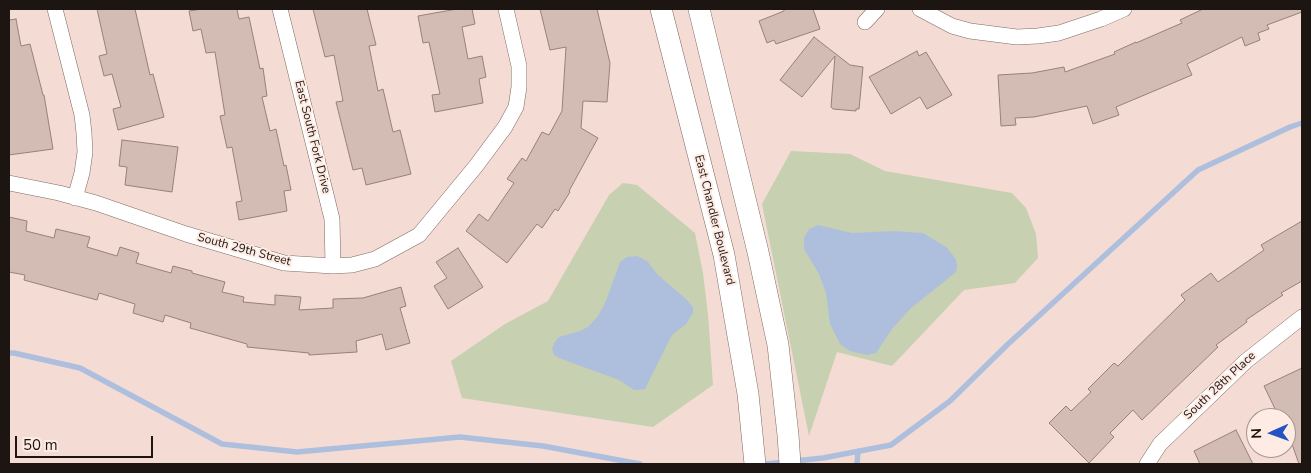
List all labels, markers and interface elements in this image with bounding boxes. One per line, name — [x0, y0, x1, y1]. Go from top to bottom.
street label: East South Fork Drive — [291, 79, 333, 195]
street label: East Chandler Boulevard — [691, 153, 737, 287]
street label: South 29th Street — [196, 231, 292, 269]
street label: South 28th Place — [1181, 349, 1259, 423]
north arrow — [1246, 408, 1296, 458]
scale bar — [18, 426, 155, 458]
text: N — [1247, 428, 1266, 439]
text: 50 m — [23, 435, 58, 455]

